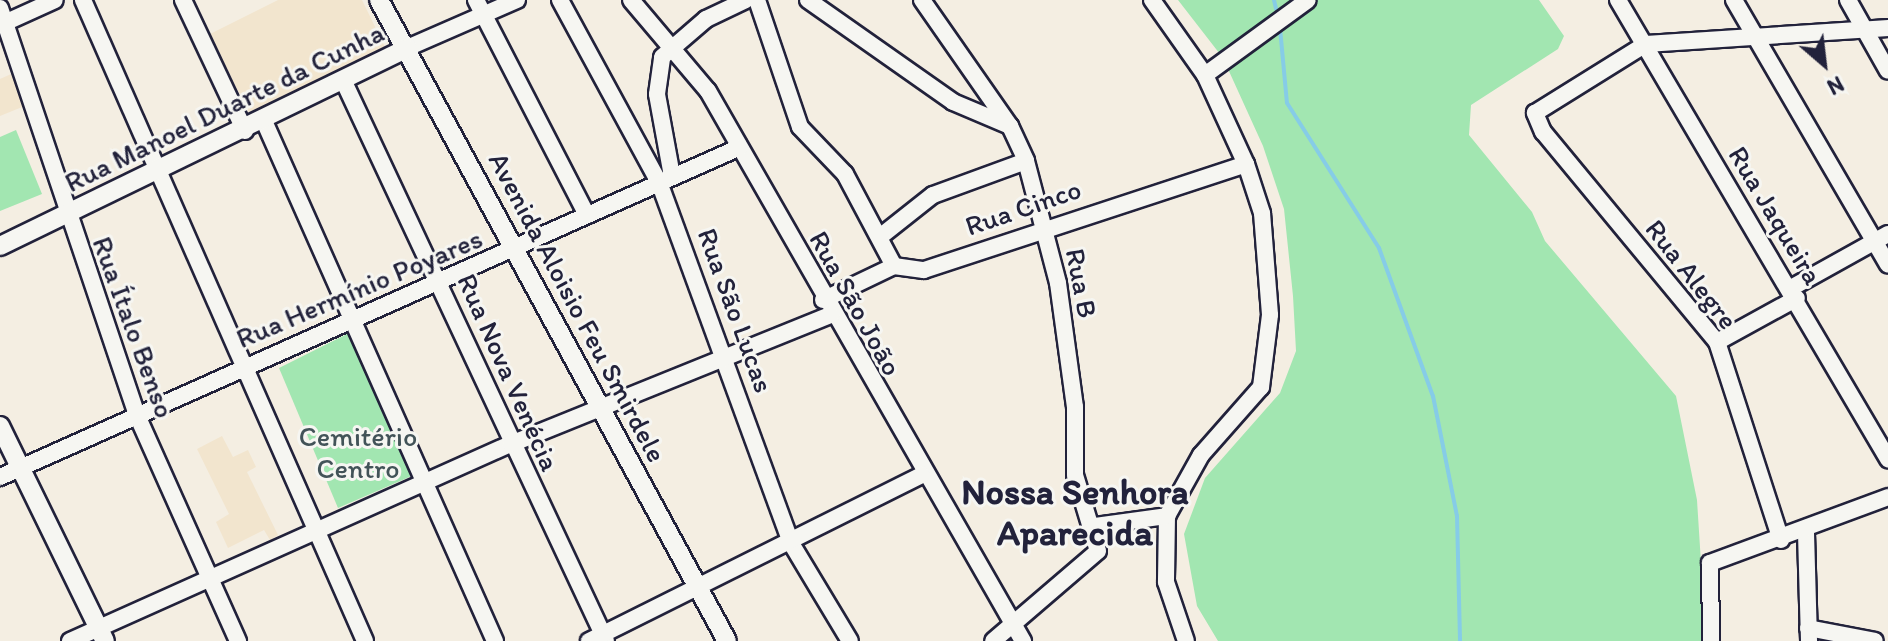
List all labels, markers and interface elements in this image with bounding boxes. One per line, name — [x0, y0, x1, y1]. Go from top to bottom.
street label: Rua Manoel Duarte da Cunha — [60, 15, 388, 199]
north arrow — [1784, 24, 1864, 104]
text: N — [1823, 70, 1848, 101]
street label: Rua Jaqueira — [1722, 140, 1830, 290]
street label: Avenida Aloisio Feu Smirdele — [482, 147, 674, 467]
street label: Rua Cinco — [961, 172, 1085, 242]
street label: Rua Alegre — [1639, 212, 1745, 336]
street label: Rua Hermínio Poyares — [232, 221, 486, 355]
street label: Rua São Lucas — [691, 223, 781, 397]
street label: Rua São João — [803, 225, 909, 381]
street label: Rua Ítalo Benso — [86, 232, 182, 422]
street label: Rua B — [1059, 245, 1105, 321]
street label: Rua Nova Venécia — [451, 269, 567, 475]
park label: Cemitério Centro — [299, 419, 417, 485]
district label: Nossa Senhora Aparecida — [961, 469, 1189, 554]

